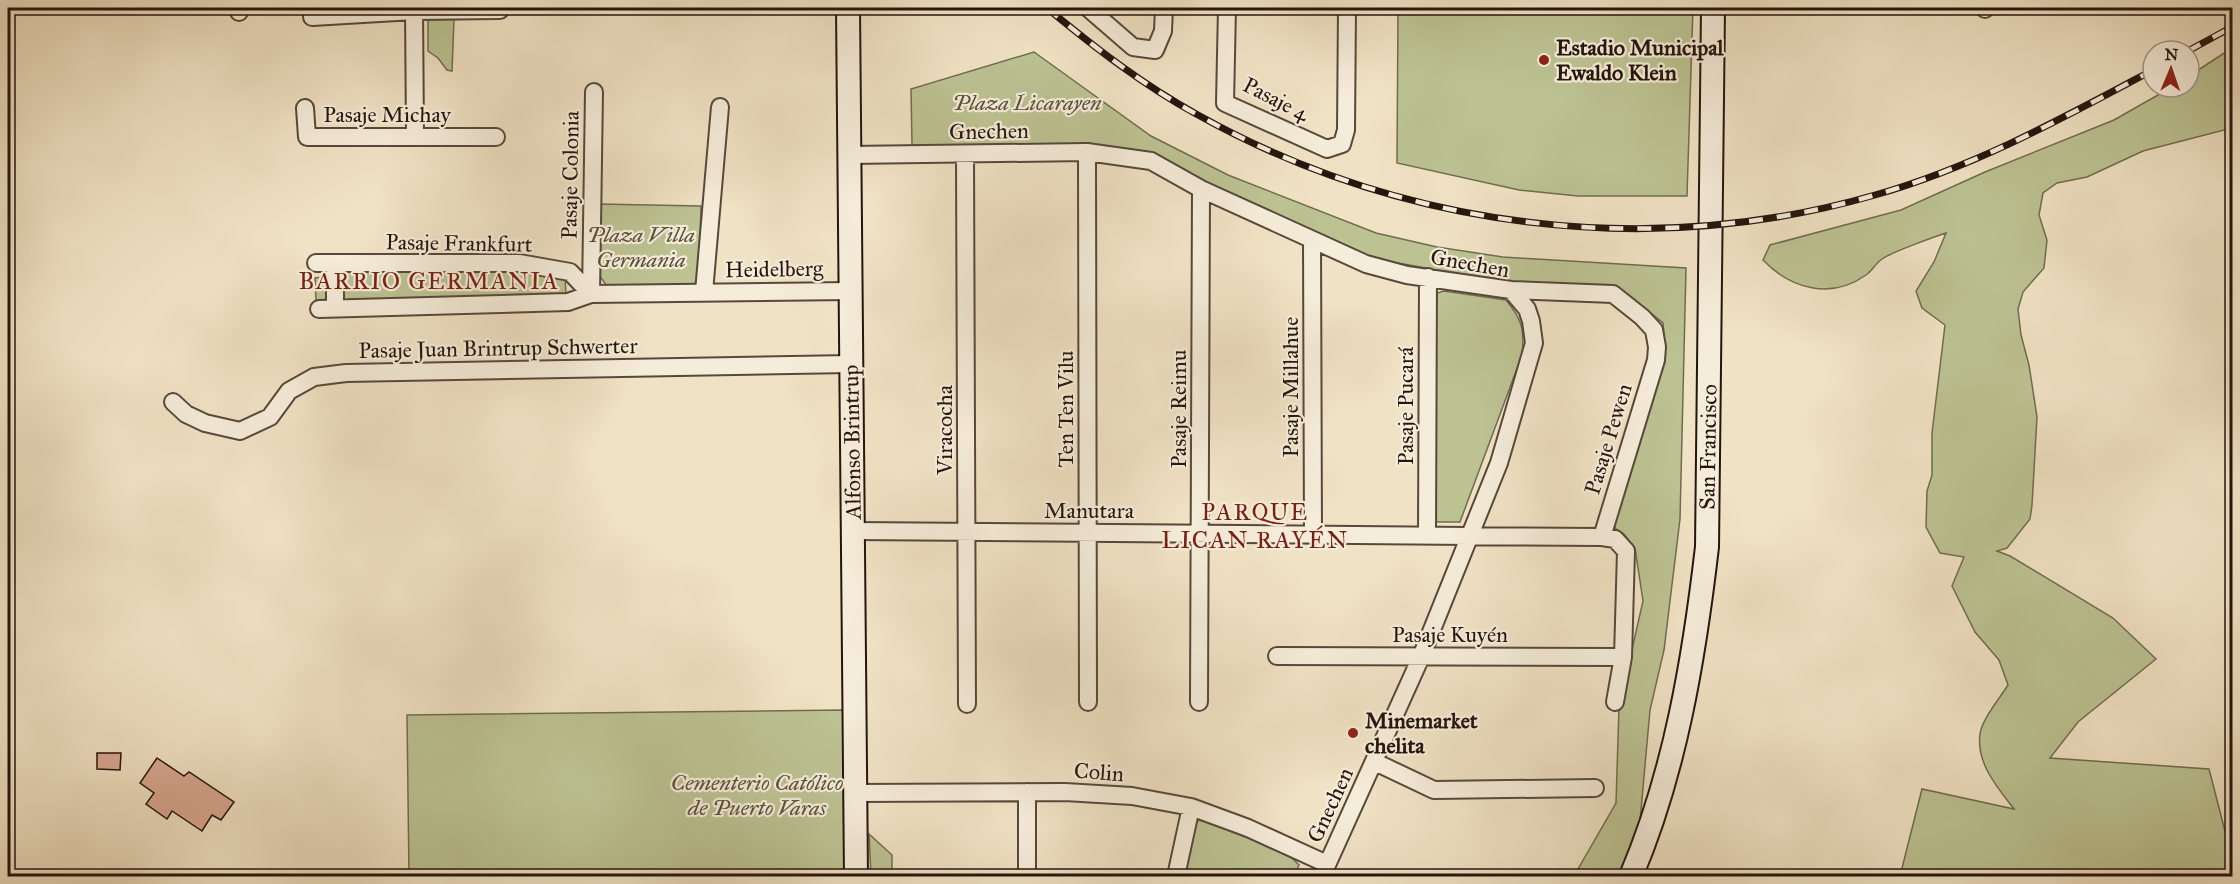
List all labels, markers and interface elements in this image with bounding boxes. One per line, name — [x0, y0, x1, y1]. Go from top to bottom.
place label: Estadio Municipal Ewaldo Klein — [1556, 34, 1725, 86]
north arrow — [2141, 39, 2201, 99]
text: N — [2164, 45, 2179, 64]
marker: Estadio Municipal Ewaldo Klein — [1537, 53, 1551, 67]
street label: Pasaje 4 — [1239, 71, 1314, 127]
park label: Plaza Licarayen — [953, 89, 1102, 116]
street label: Pasaje Michay — [323, 101, 451, 128]
street label: Pasaje Colonia — [555, 110, 585, 240]
street label: Gnechen — [949, 117, 1029, 145]
park label: Plaza Villa Germania — [587, 221, 695, 273]
street label: Pasaje Frankfurt — [385, 228, 533, 258]
street label: Gnechen — [1428, 243, 1512, 283]
street label: Heidelberg — [725, 255, 824, 283]
district label: BARRIO GERMANIA — [298, 266, 560, 296]
street label: Pasaje Millahue — [1277, 317, 1304, 457]
street label: Pasaje Juan Brintrup Schwerter — [358, 332, 638, 364]
street label: Pasaje Pucará — [1392, 346, 1419, 465]
street label: Pasaje Reimu — [1165, 349, 1192, 468]
street label: Ten Ten Vilu — [1052, 350, 1079, 468]
street label: Alfonso Brintrup — [837, 364, 867, 521]
street label: Pasaje Pewen — [1578, 380, 1638, 498]
street label: Viracocha — [931, 384, 958, 476]
street label: San Francisco — [1693, 384, 1723, 510]
street label: Manutara — [1044, 497, 1135, 524]
district label: PARQUE LICAN RAYÉN — [1161, 497, 1349, 555]
street label: Pasaje Kuyén — [1392, 621, 1508, 648]
place label: Minemarket chelita — [1365, 707, 1478, 759]
marker: Minemarket chelita — [1346, 726, 1360, 740]
street label: Colin — [1073, 757, 1125, 787]
street label: Gnechen — [1301, 763, 1359, 847]
park label: Cementerio Católico de Puerto Varas — [671, 769, 843, 821]

